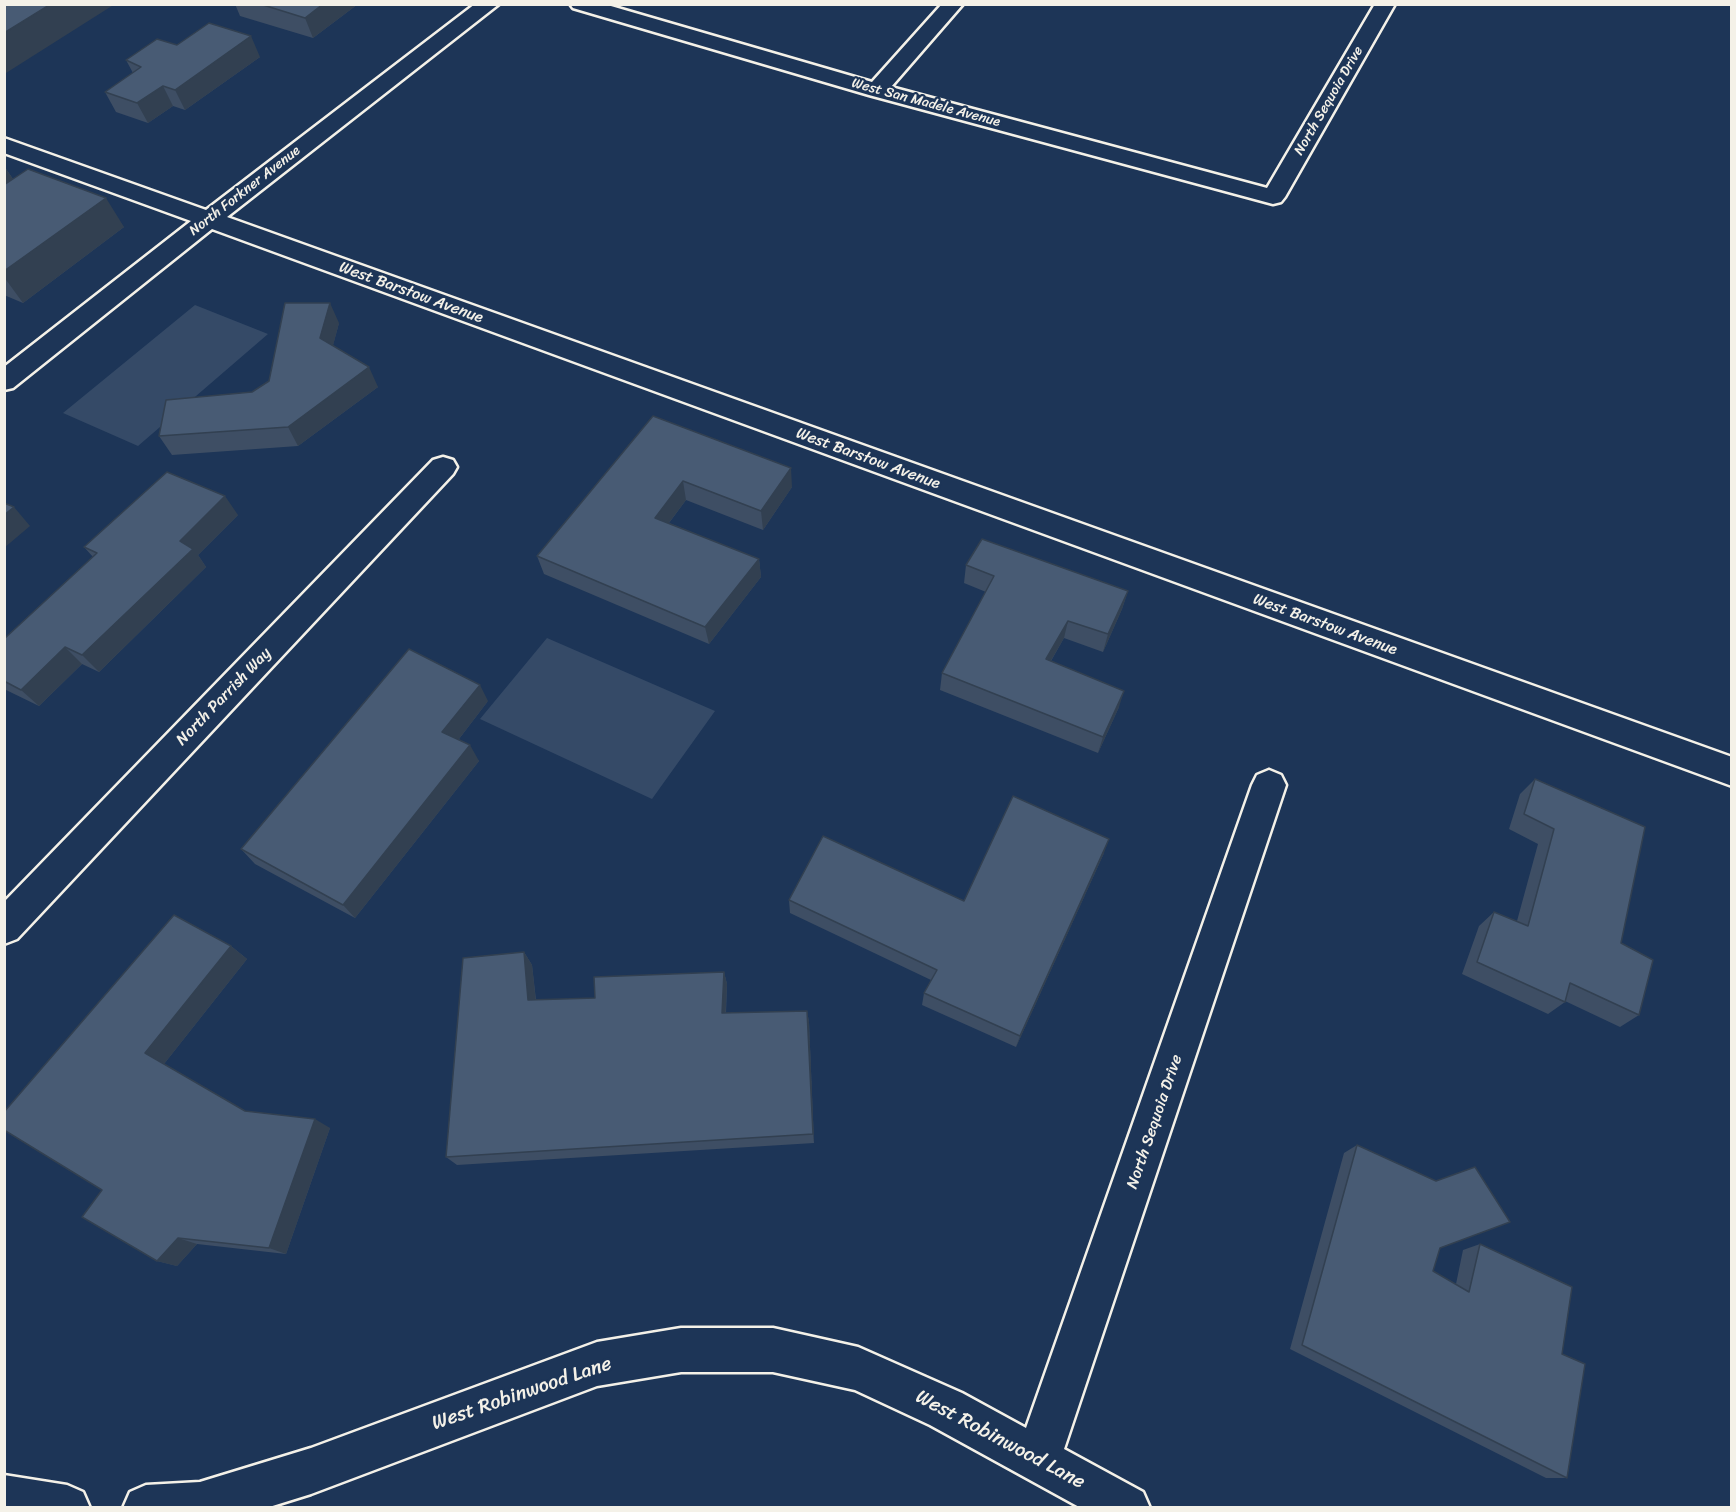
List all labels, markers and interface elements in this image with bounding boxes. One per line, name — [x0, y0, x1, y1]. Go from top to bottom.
street label: North Sequoia Drive — [1291, 43, 1367, 159]
street label: West San Madele Avenue — [850, 75, 1002, 131]
street label: North Forkner Avenue — [186, 142, 304, 240]
street label: West Barstow Avenue — [336, 258, 486, 328]
street label: West Barstow Avenue — [793, 424, 943, 494]
street label: West Barstow Avenue — [1250, 590, 1400, 660]
street label: North Parrish Way — [173, 644, 275, 750]
street label: North Sequoia Drive — [1123, 1052, 1187, 1192]
street label: West Robinwood Lane — [429, 1352, 615, 1436]
street label: West Robinwood Lane — [911, 1385, 1089, 1495]

